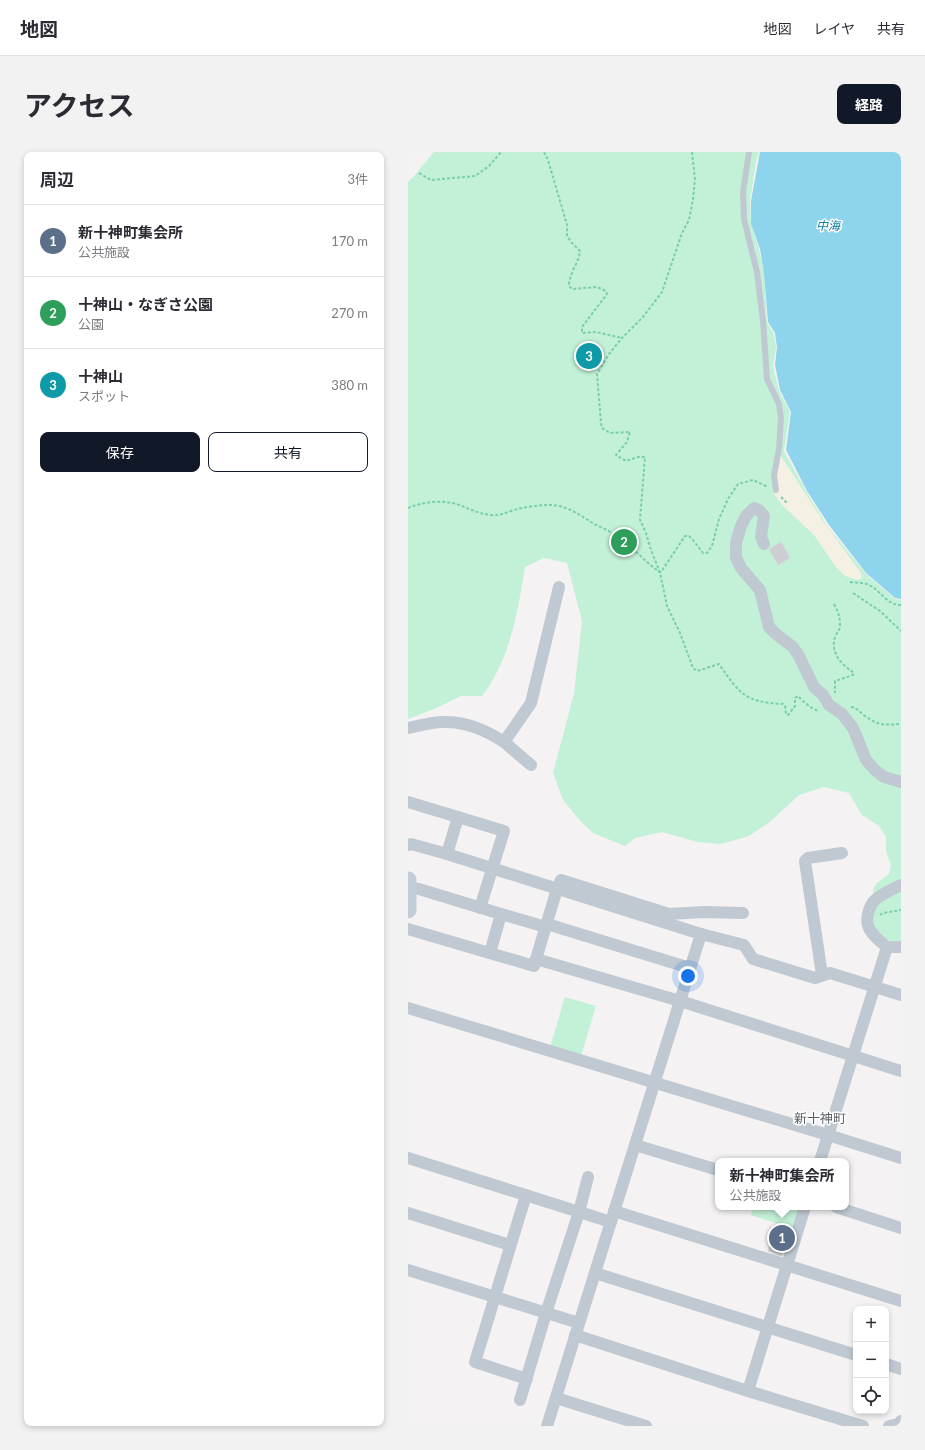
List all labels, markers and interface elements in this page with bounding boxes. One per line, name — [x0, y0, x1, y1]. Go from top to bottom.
text: 地図 — [20, 17, 58, 40]
text: 地図 — [763, 20, 791, 37]
text: レイヤ — [813, 20, 855, 37]
text: 共有 — [877, 20, 905, 37]
button: 経路 — [837, 84, 901, 124]
text: アクセス — [24, 88, 135, 122]
text: 周辺 — [40, 169, 74, 190]
text: 3件 — [347, 171, 368, 187]
water label: 中海 — [816, 218, 842, 233]
text: 新十神町集会所 — [78, 223, 183, 241]
text: 1 — [49, 233, 57, 249]
text: 170 m — [331, 233, 368, 249]
text: 公共施設 — [78, 244, 130, 260]
text: 十神山・なぎさ公園 — [78, 295, 213, 313]
text: 2 — [49, 305, 57, 321]
text: 270 m — [331, 305, 368, 321]
text: 公園 — [78, 316, 104, 332]
pin: 3 — [576, 341, 602, 371]
text: 十神山 — [78, 367, 123, 385]
text: 3 — [49, 377, 57, 393]
text: 380 m — [331, 377, 368, 393]
text: スポット — [78, 388, 130, 404]
button: 保存 — [40, 432, 200, 472]
button: 共有 — [208, 432, 368, 472]
pin: 2 — [611, 527, 637, 557]
your location — [678, 966, 698, 986]
district label: 新十神町 — [794, 1110, 846, 1126]
popup — [715, 1158, 849, 1210]
text: 新十神町集会所 — [729, 1166, 835, 1184]
text: 公共施設 — [729, 1187, 782, 1203]
pin: 1 — [769, 1223, 795, 1253]
map controls — [853, 1306, 889, 1414]
button: + — [853, 1306, 889, 1342]
button: − — [853, 1342, 889, 1378]
button: locate — [853, 1378, 889, 1414]

